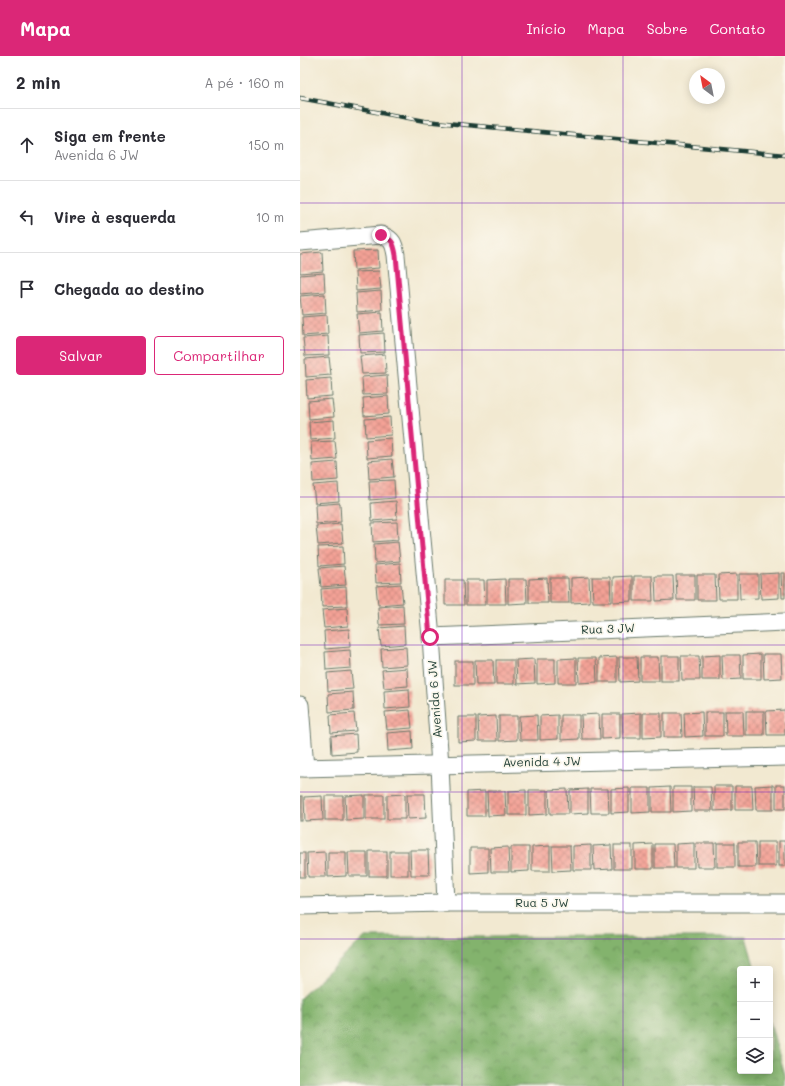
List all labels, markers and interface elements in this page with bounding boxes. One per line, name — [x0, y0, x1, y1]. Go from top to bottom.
text: Mapa — [20, 16, 71, 41]
text: Início — [526, 19, 566, 38]
text: Mapa — [588, 19, 625, 38]
text: Sobre — [647, 19, 688, 38]
text: Contato — [710, 19, 765, 38]
north arrow — [689, 68, 725, 104]
text: 2 min — [16, 71, 61, 93]
text: A pé · 160 m — [205, 74, 284, 91]
text: Siga em frente — [54, 126, 166, 146]
icon: ahead — [16, 134, 38, 156]
text: 150 m — [248, 136, 284, 153]
text: Avenida 6 JW — [54, 146, 139, 163]
icon: left — [16, 206, 38, 228]
text: Vire à esquerda — [54, 207, 176, 227]
text: 10 m — [256, 208, 284, 225]
route end — [372, 226, 390, 244]
icon: arrive — [16, 278, 38, 300]
text: Chegada ao destino — [54, 279, 204, 299]
button: Salvar — [16, 336, 146, 375]
button: Compartilhar — [154, 336, 284, 375]
street label: Rua 3 JW — [581, 619, 635, 637]
route start — [421, 628, 439, 646]
street label: Avenida 6 JW — [423, 659, 445, 739]
street label: Avenida 4 JW — [503, 752, 581, 770]
street label: Rua 5 JW — [515, 894, 569, 910]
map controls — [737, 966, 773, 1074]
button: + — [737, 966, 773, 1002]
button: − — [737, 1002, 773, 1038]
button: layers — [737, 1038, 773, 1074]

